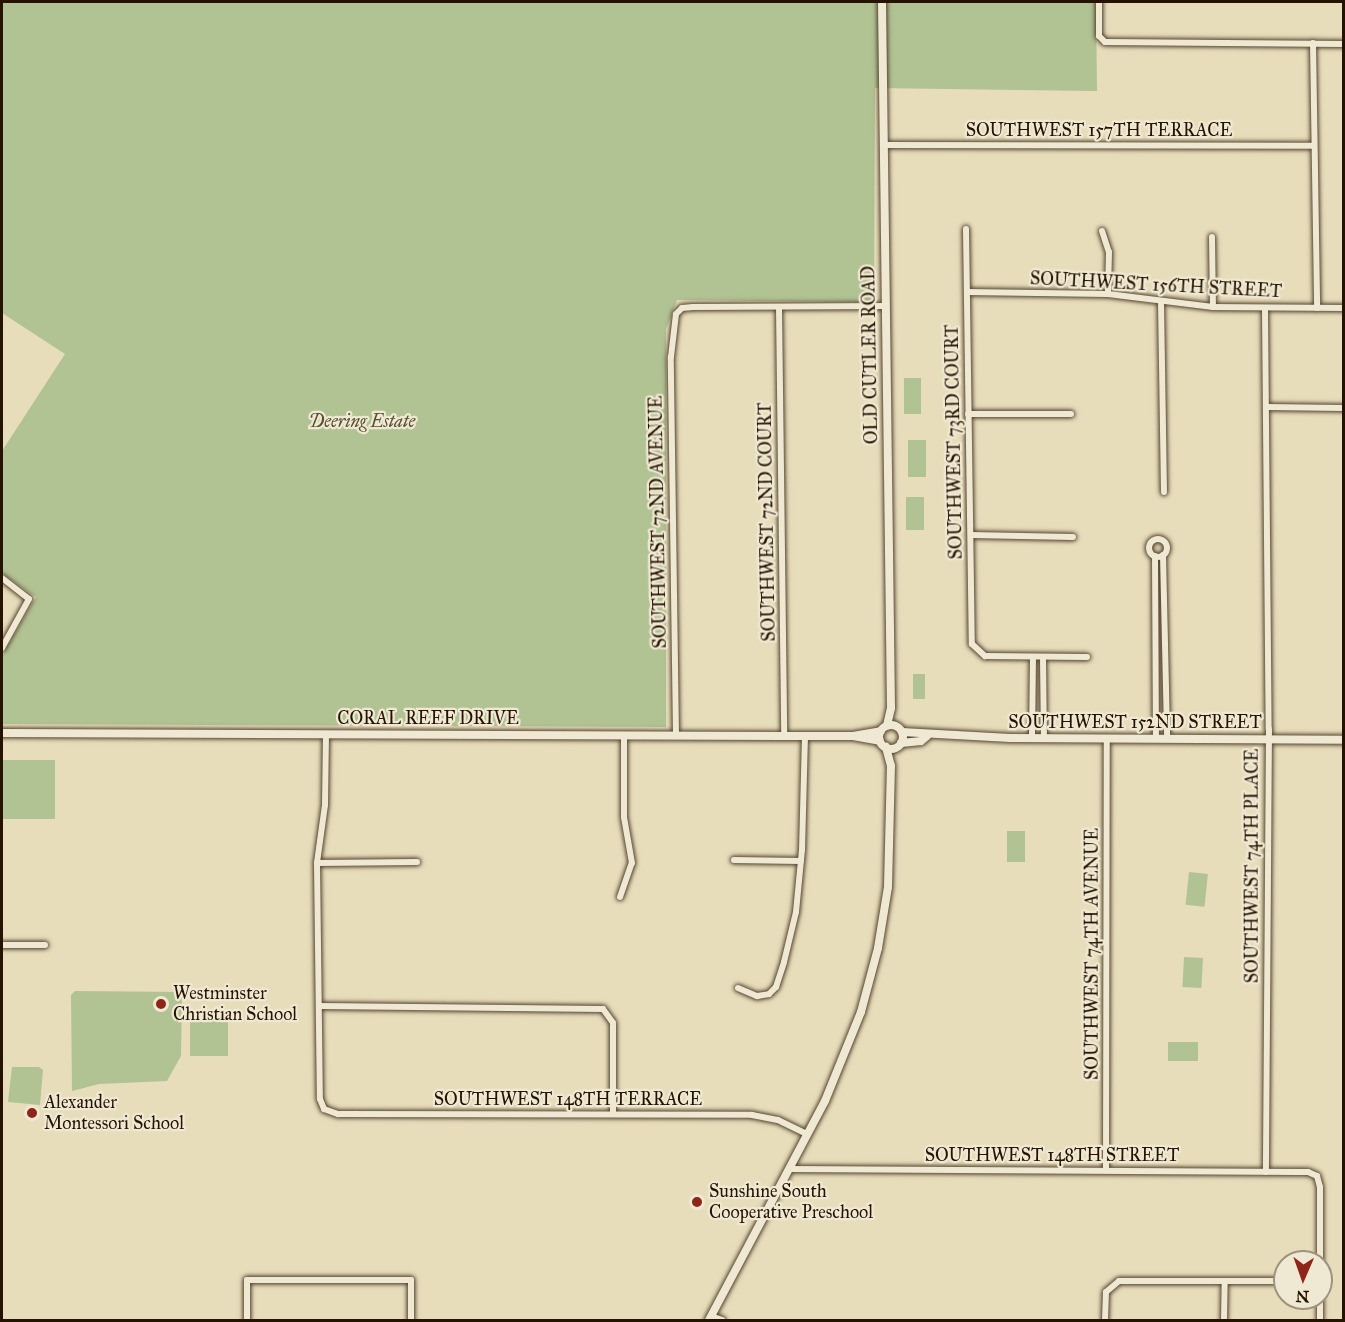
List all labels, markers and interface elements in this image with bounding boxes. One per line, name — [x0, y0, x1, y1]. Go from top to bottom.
street label: SOUTHWEST 157TH TERRACE — [966, 119, 1232, 141]
street label: OLD CUTLER ROAD — [858, 266, 882, 444]
street label: SOUTHWEST 156TH STREET — [1029, 268, 1283, 302]
street label: SOUTHWEST 73RD COURT — [941, 324, 967, 560]
street label: SOUTHWEST 72ND AVENUE — [645, 395, 671, 649]
street label: SOUTHWEST 72ND COURT — [754, 402, 780, 642]
park label: Deering Estate — [309, 410, 415, 432]
street label: CORAL REEF DRIVE — [337, 707, 519, 729]
street label: SOUTHWEST 152ND STREET — [1008, 711, 1262, 733]
street label: SOUTHWEST 74TH PLACE — [1241, 749, 1263, 983]
street label: SOUTHWEST 74TH AVENUE — [1081, 828, 1103, 1080]
place label: Westminster Christian School — [173, 983, 297, 1026]
marker: Westminster Christian School — [154, 997, 168, 1011]
street label: SOUTHWEST 148TH TERRACE — [434, 1088, 702, 1110]
place label: Alexander Montessori School — [44, 1092, 184, 1134]
marker: Alexander Montessori School — [25, 1106, 39, 1120]
street label: SOUTHWEST 148TH STREET — [925, 1144, 1179, 1166]
place label: Sunshine South Cooperative Preschool — [709, 1181, 873, 1224]
marker: Sunshine South Cooperative Preschool — [690, 1195, 704, 1209]
north arrow — [1273, 1250, 1333, 1310]
text: N — [1295, 1287, 1310, 1306]

